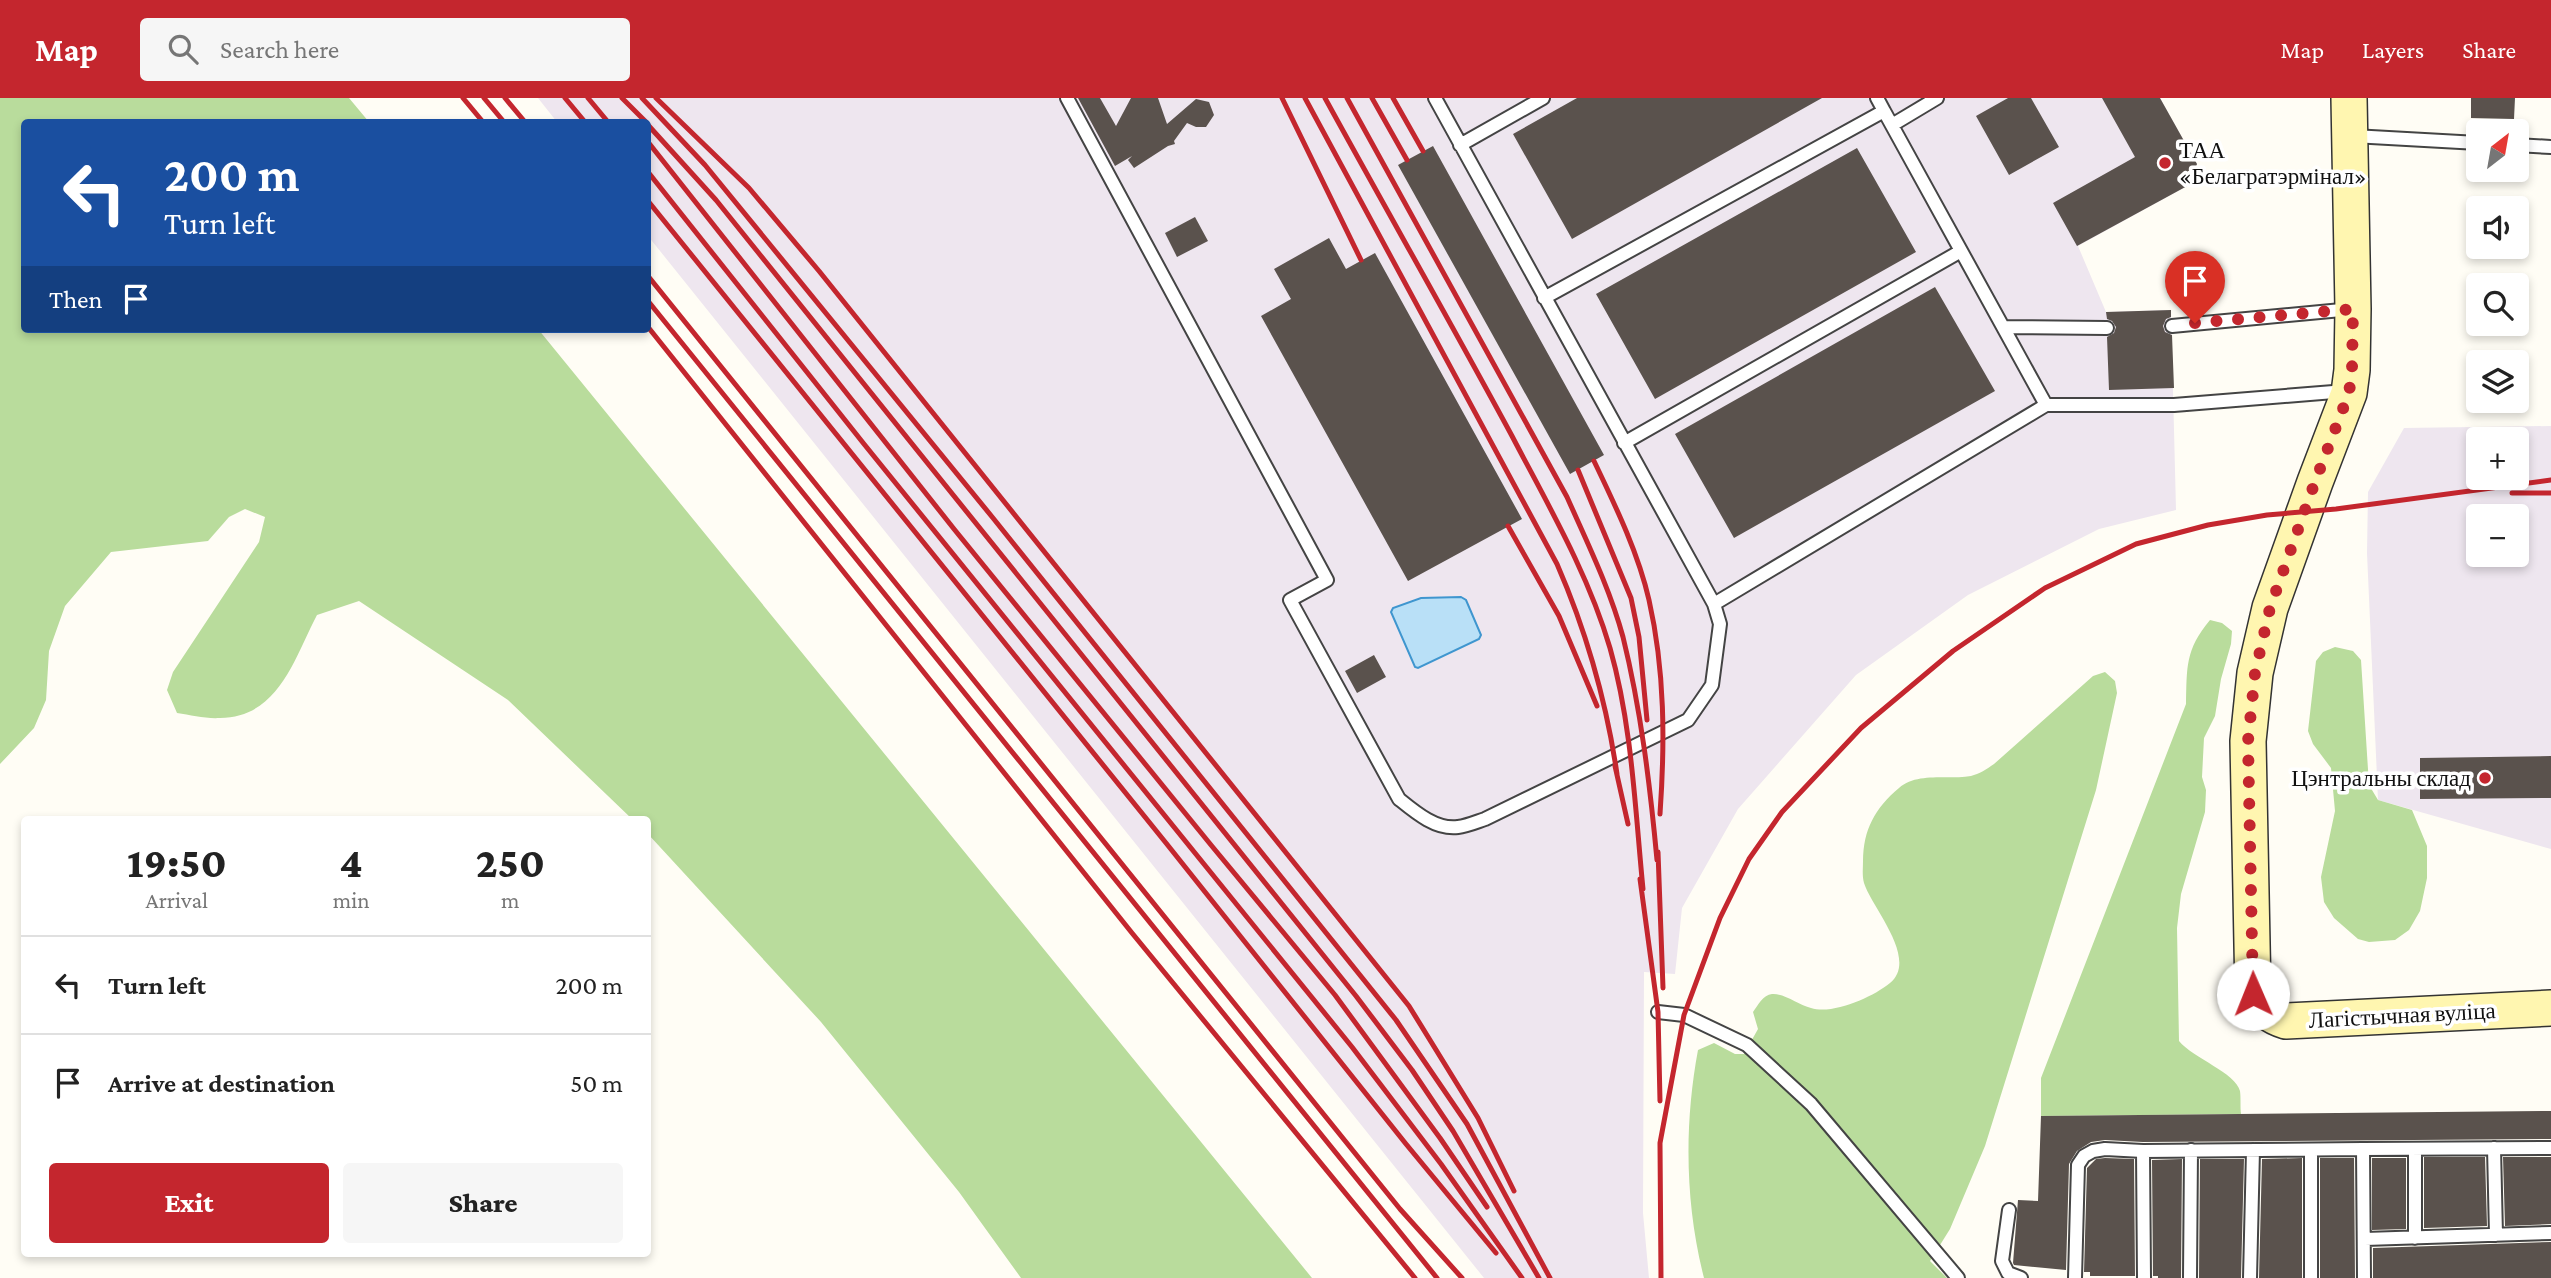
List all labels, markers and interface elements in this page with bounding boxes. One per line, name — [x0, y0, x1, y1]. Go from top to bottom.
search box — [140, 18, 630, 81]
icon: search — [164, 30, 202, 68]
text: Map — [35, 31, 98, 68]
text: Search here — [220, 35, 339, 64]
text: Map — [2280, 36, 2324, 63]
text: Layers — [2362, 36, 2424, 63]
text: Share — [2462, 36, 2516, 63]
north arrow — [2466, 119, 2529, 182]
map controls — [2466, 119, 2529, 567]
place label: ТАА «Белагратэрмінал» — [2179, 137, 2366, 189]
icon: left — [49, 147, 140, 238]
text: 200 m — [164, 147, 299, 202]
marker: ТАА «Белагратэрмінал» — [2157, 155, 2173, 171]
button: sound — [2466, 196, 2529, 259]
text: Turn left — [164, 205, 275, 241]
pin — [2165, 251, 2225, 323]
icon: arrive — [2176, 262, 2214, 300]
button: search — [2466, 273, 2529, 336]
icon: arrive — [117, 280, 155, 318]
text: Then — [49, 285, 103, 314]
button: layers — [2466, 350, 2529, 413]
button: + — [2466, 427, 2529, 490]
button: − — [2466, 504, 2529, 567]
place label: Цэнтральны склад — [2291, 765, 2471, 791]
marker: Цэнтральны склад — [2477, 770, 2493, 786]
text: 19:50 — [127, 839, 227, 886]
text: 4 — [340, 839, 363, 886]
text: 250 — [476, 839, 545, 886]
text: Arrival — [146, 887, 208, 913]
text: min — [333, 887, 370, 913]
text: m — [501, 887, 520, 913]
position arrow — [2216, 957, 2290, 1031]
icon: left — [49, 966, 87, 1004]
text: Turn left — [108, 971, 206, 1000]
text: 200 m — [555, 971, 623, 1000]
street label: Лагістычная вуліца — [2308, 997, 2496, 1033]
icon: arrive — [49, 1064, 87, 1102]
text: Arrive at destination — [108, 1069, 335, 1098]
text: 50 m — [570, 1069, 623, 1098]
button: Exit — [49, 1163, 329, 1243]
button: Share — [343, 1163, 623, 1243]

